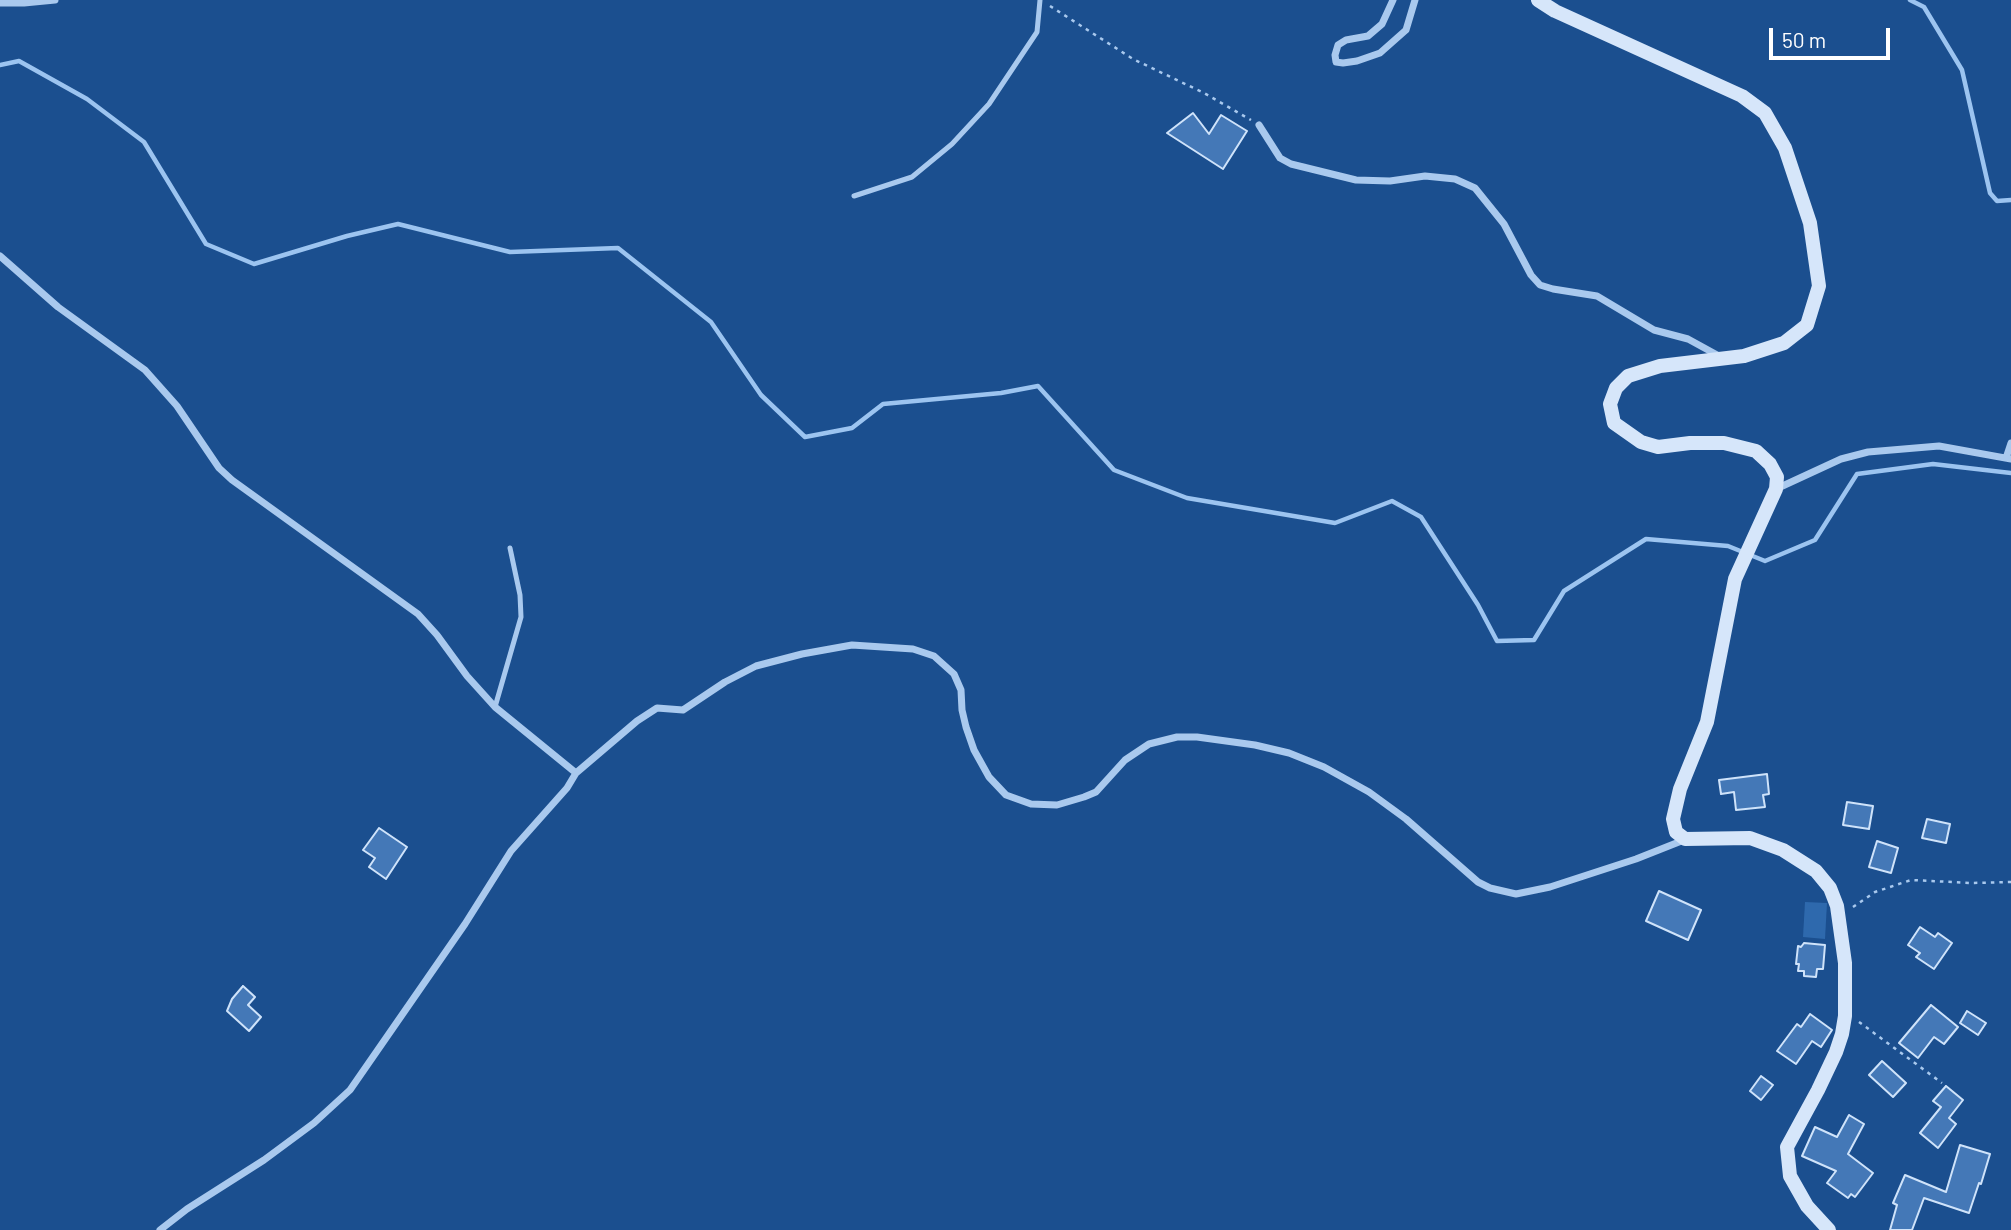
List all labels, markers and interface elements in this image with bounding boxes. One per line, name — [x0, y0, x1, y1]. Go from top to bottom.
scale bar — [1773, 14, 1894, 58]
text: 50 m — [1782, 27, 1826, 52]

